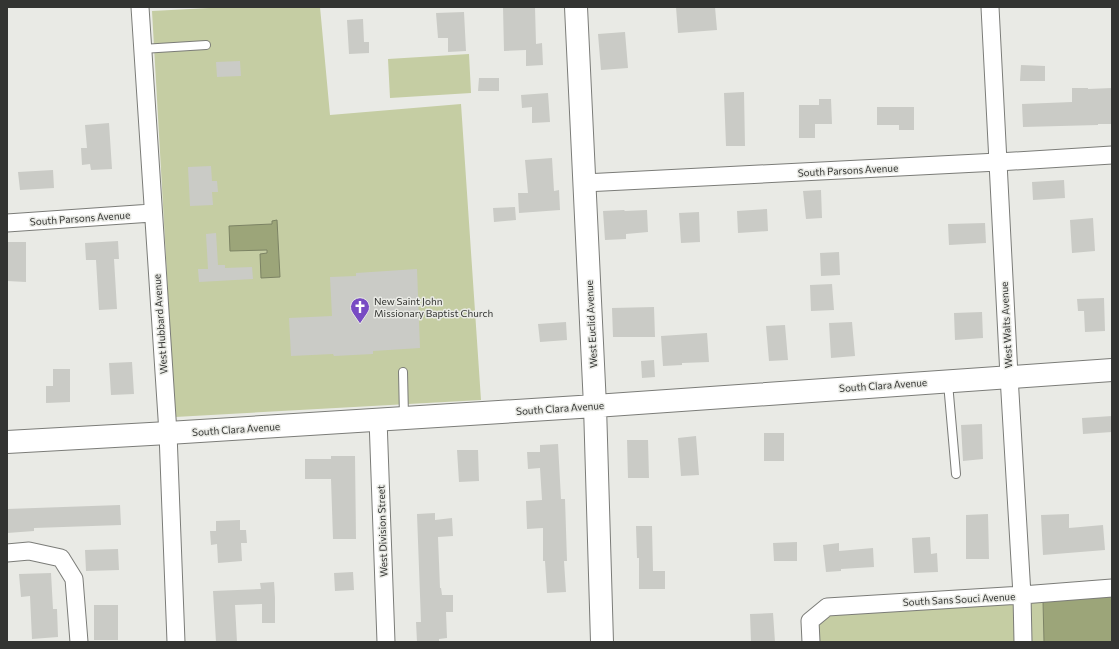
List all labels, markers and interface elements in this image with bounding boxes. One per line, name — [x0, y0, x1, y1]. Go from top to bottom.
street label: South Parsons Avenue — [797, 161, 899, 179]
street label: South Parsons Avenue — [29, 209, 131, 227]
street label: West Hubbard Avenue — [151, 274, 169, 374]
street label: West Euclid Avenue — [583, 280, 599, 368]
street label: West Walts Avenue — [998, 281, 1014, 369]
place label: New Saint John Missionary Baptist Church — [374, 295, 493, 319]
church icon: New Saint John Missionary Baptist Church — [349, 296, 371, 324]
street label: South Clara Avenue — [839, 376, 927, 394]
street label: South Clara Avenue — [516, 399, 604, 417]
street label: South Clara Avenue — [192, 420, 280, 438]
street label: West Division Street — [374, 485, 390, 577]
street label: South Sans Souci Avenue — [902, 590, 1016, 608]

